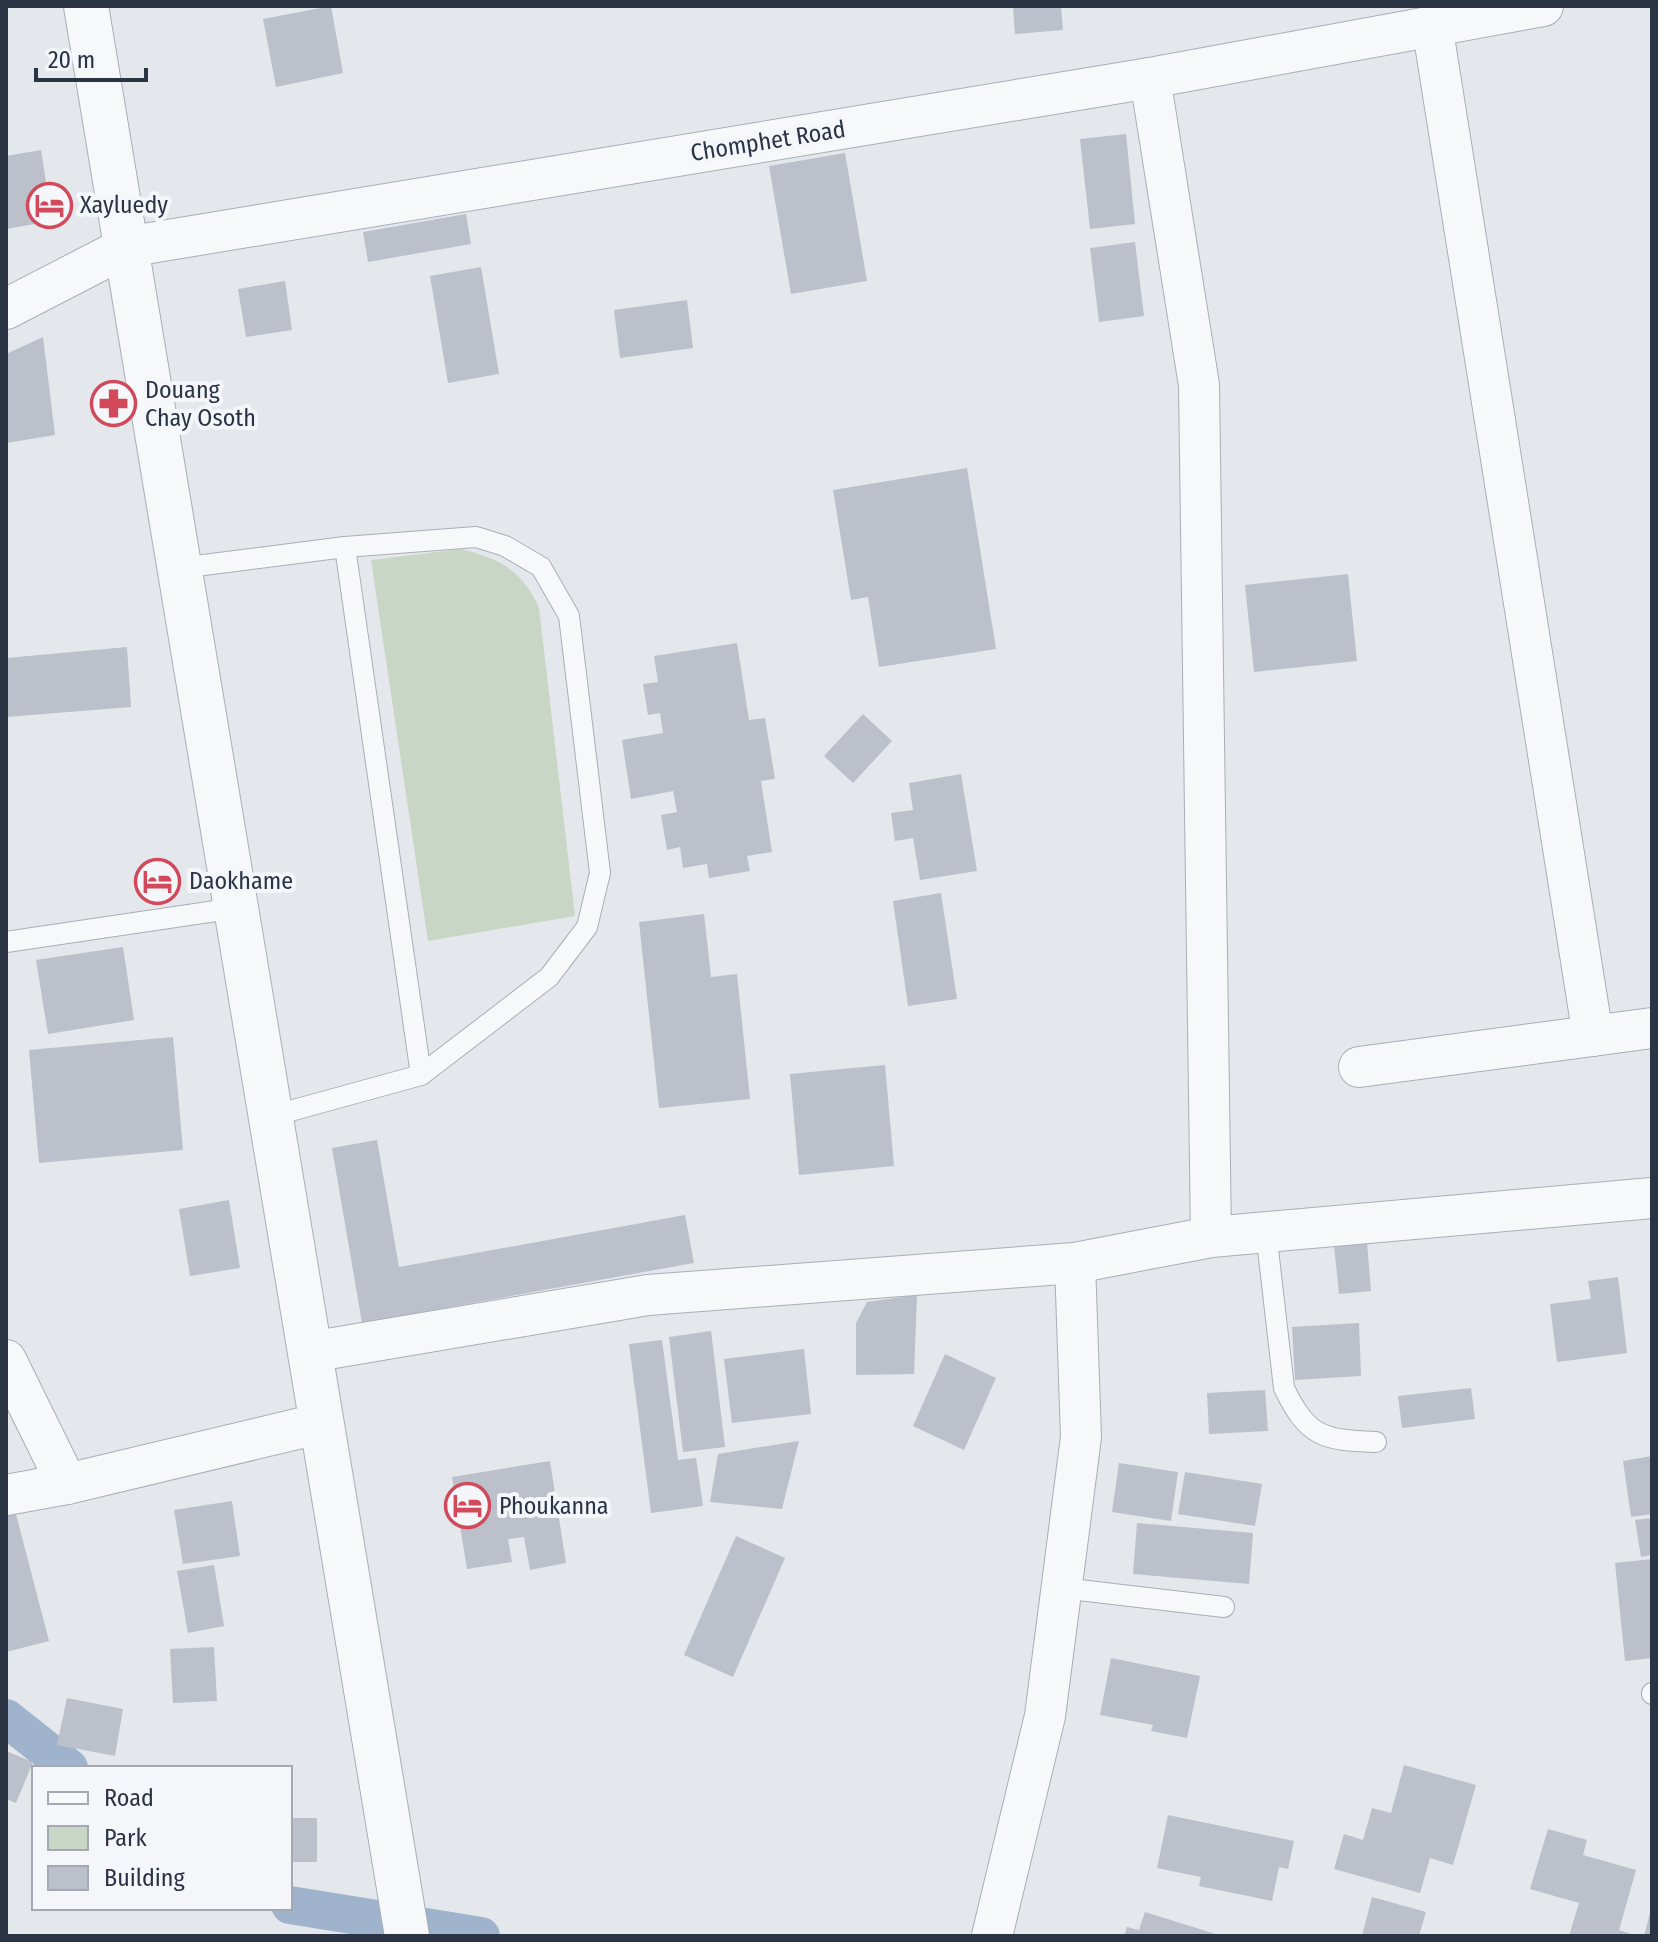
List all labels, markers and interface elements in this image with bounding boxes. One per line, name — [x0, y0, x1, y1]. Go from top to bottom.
scale bar — [36, 32, 146, 82]
text: 20 m — [48, 46, 95, 74]
street label: Chomphet Road — [689, 115, 847, 167]
hotel icon: Xayluedy — [25, 181, 73, 229]
place label: Xayluedy — [80, 191, 168, 219]
place label: Douang Chay Osoth — [145, 376, 256, 432]
pharmacy icon: Douang Chay Osoth — [90, 380, 138, 428]
hotel icon: Daokhame — [134, 857, 182, 905]
place label: Daokhame — [189, 867, 293, 895]
hotel icon: Phoukanna — [444, 1482, 492, 1530]
place label: Phoukanna — [499, 1492, 609, 1520]
legend — [32, 1766, 292, 1910]
text: Road — [104, 1784, 154, 1812]
text: Park — [104, 1824, 147, 1852]
text: Building — [104, 1864, 186, 1892]

